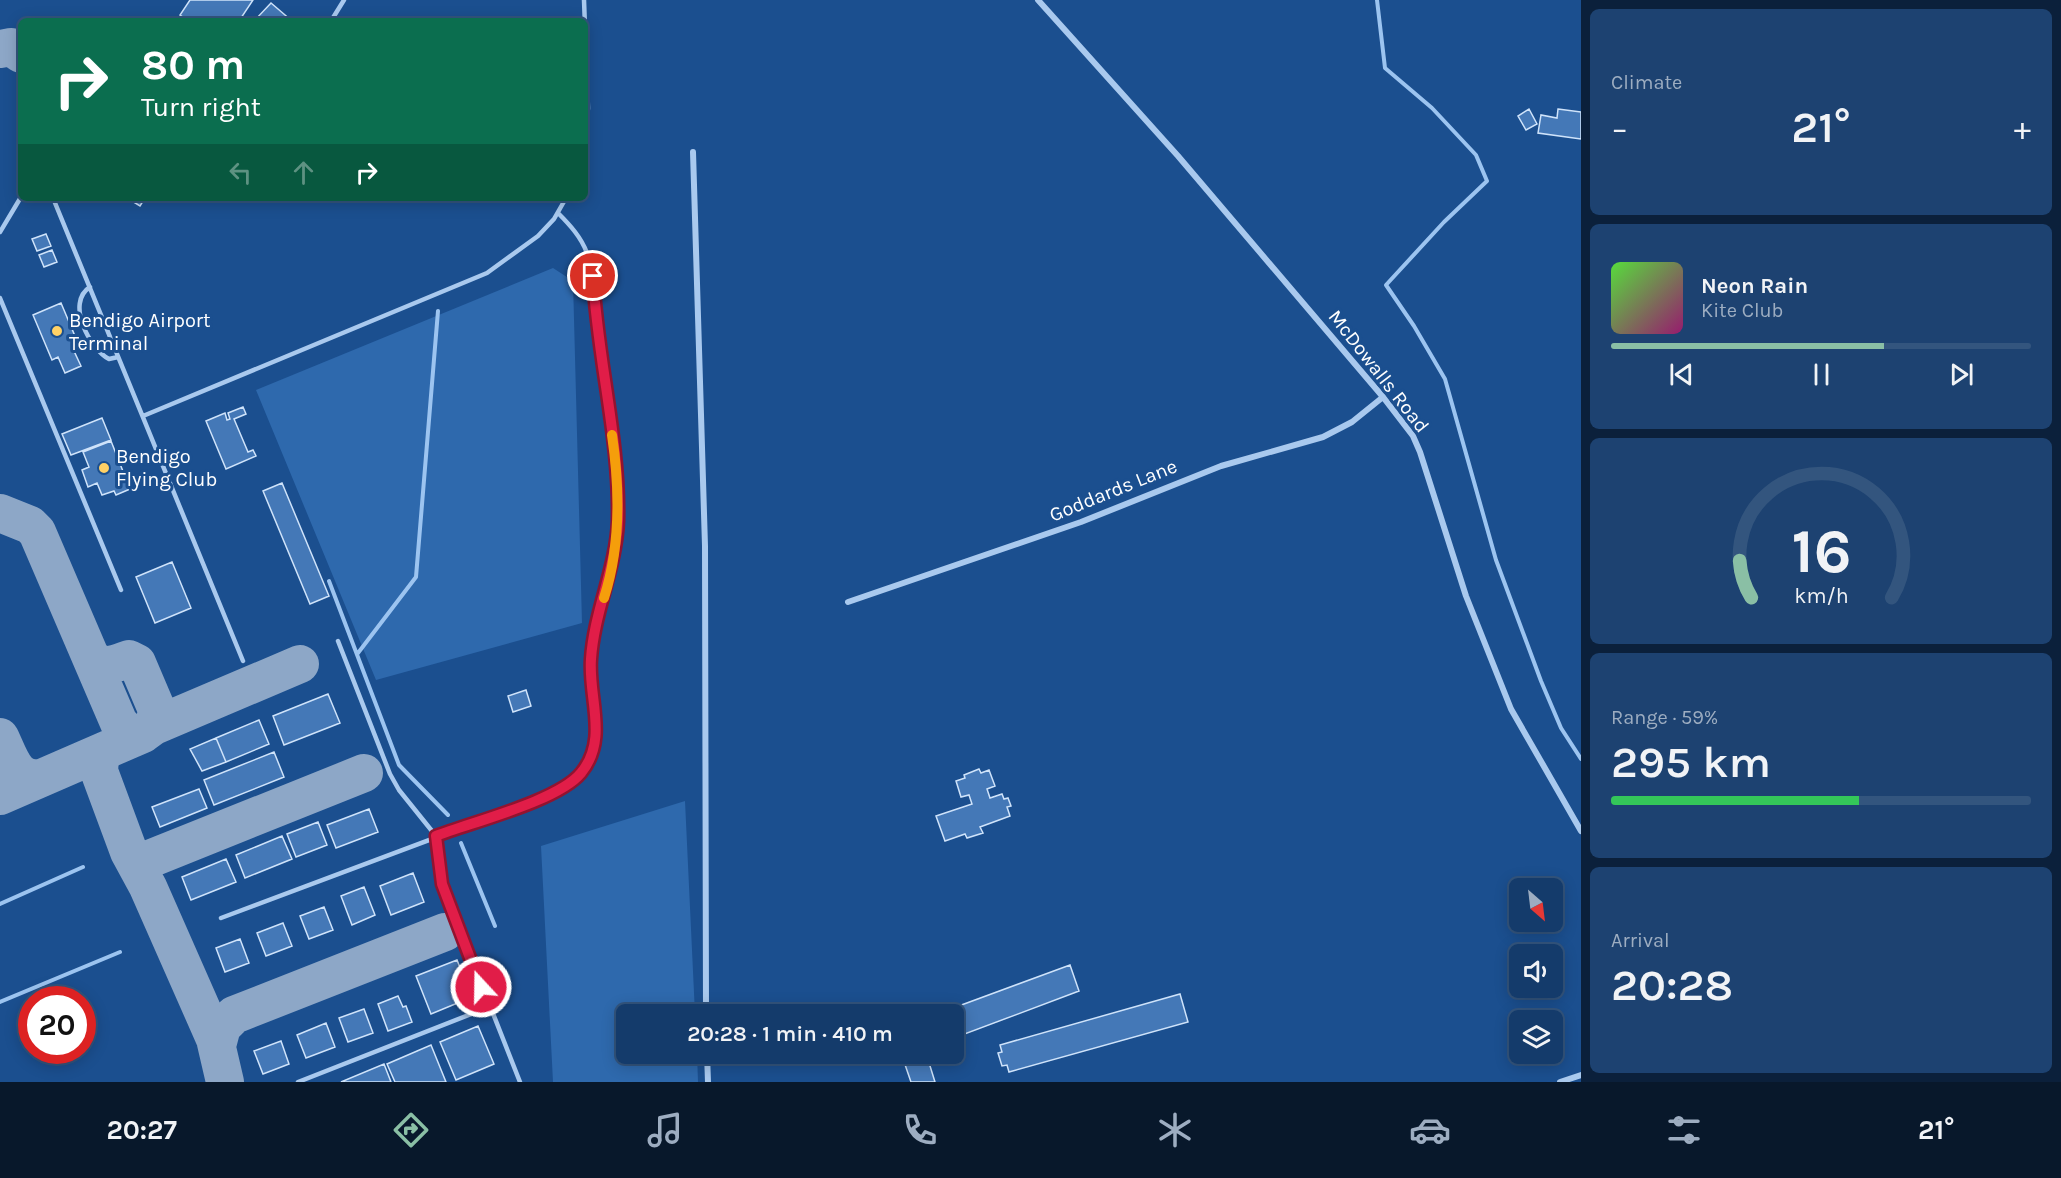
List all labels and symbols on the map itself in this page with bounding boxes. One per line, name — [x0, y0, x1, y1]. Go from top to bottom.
pin — [567, 250, 618, 301]
street label: McDowalls Road — [1324, 305, 1434, 437]
place label: Bendigo Airport Terminal — [69, 309, 211, 355]
marker: Bendigo Airport Terminal — [50, 324, 64, 338]
place label: Bendigo Flying Club — [116, 445, 217, 491]
street label: Goddards Lane — [1046, 454, 1180, 527]
marker: Bendigo Flying Club — [97, 461, 111, 475]
north arrow — [1509, 878, 1563, 932]
position arrow — [449, 955, 513, 1019]
speed limit sign: 20 — [18, 986, 96, 1064]

